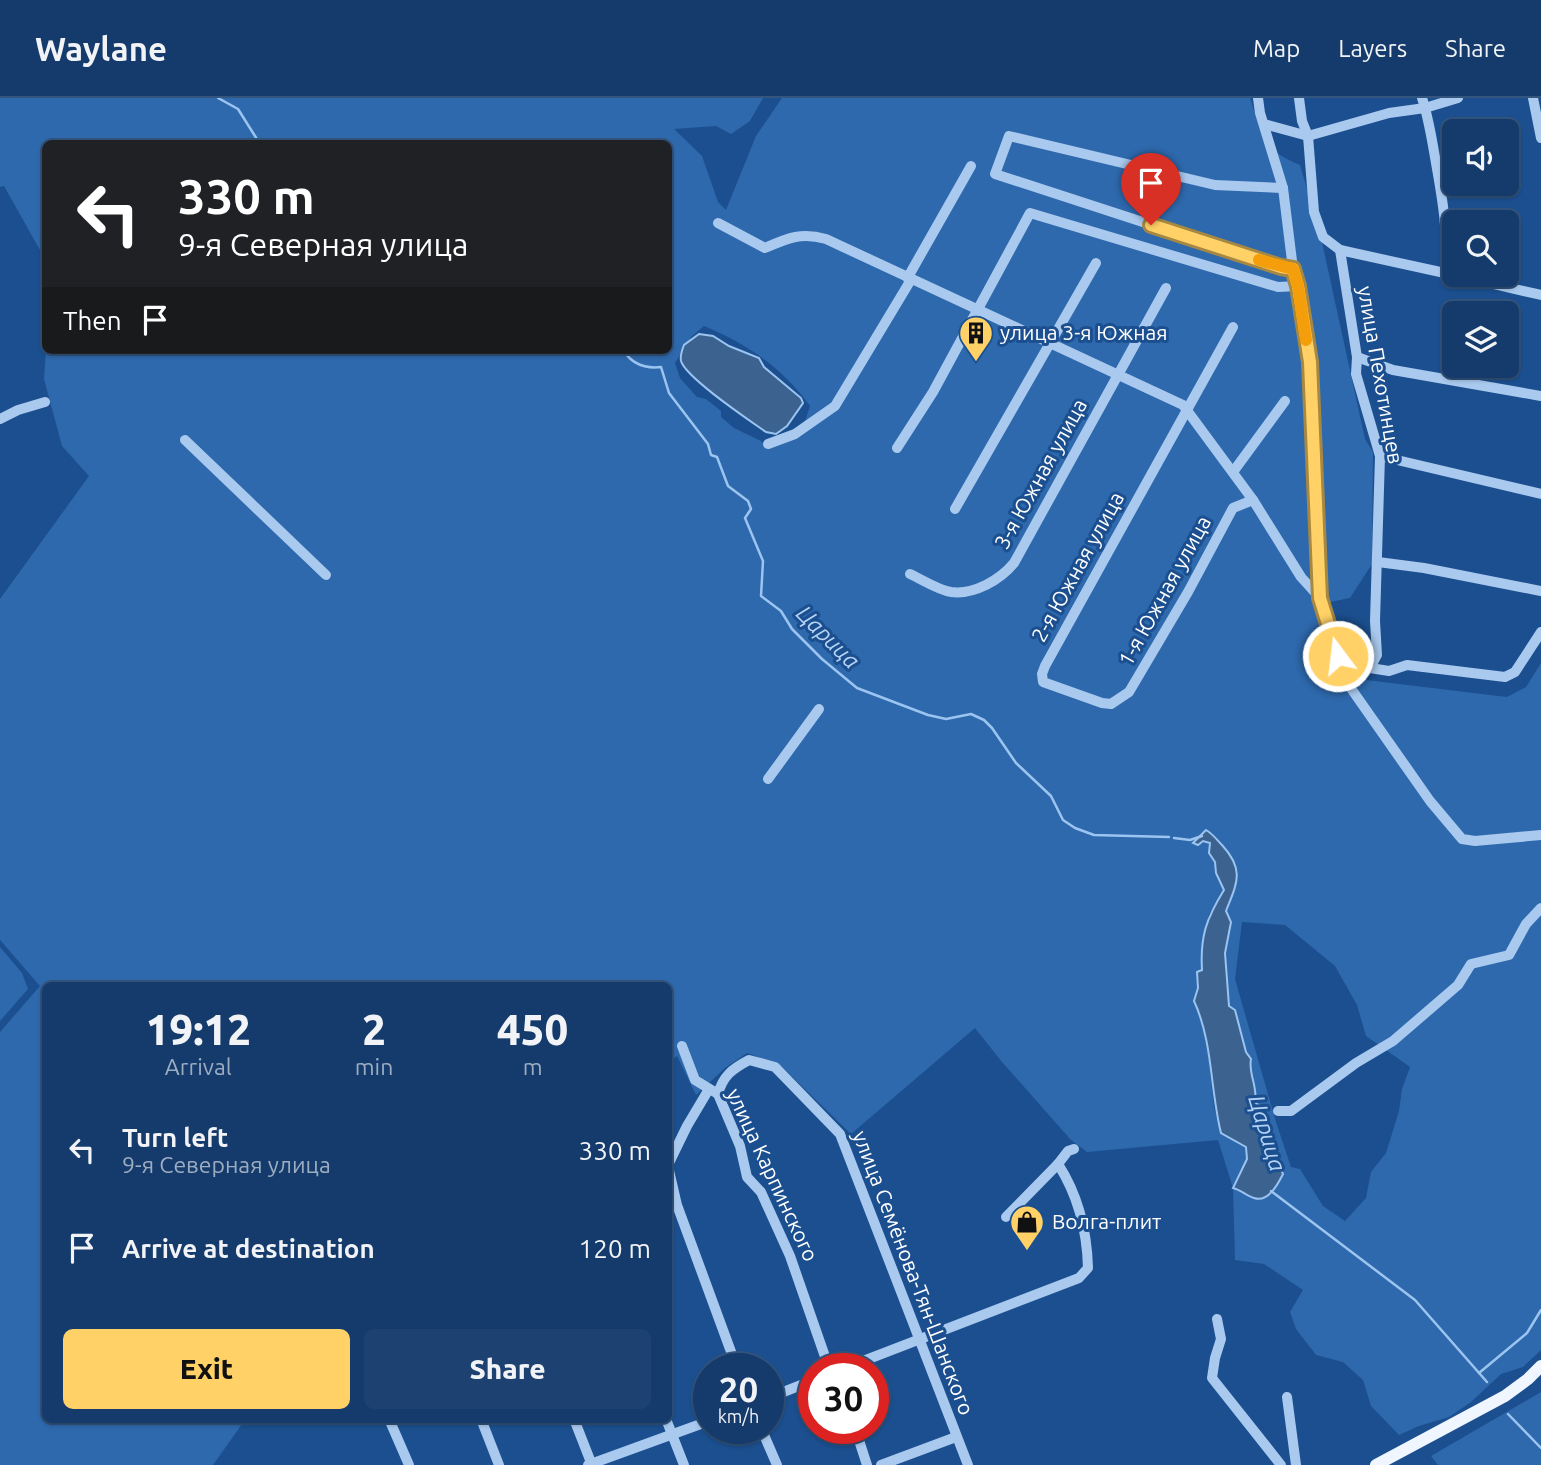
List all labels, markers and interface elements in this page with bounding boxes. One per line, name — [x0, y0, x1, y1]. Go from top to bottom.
text: Waylane — [35, 30, 167, 67]
text: Map — [1253, 35, 1300, 62]
text: Layers — [1338, 35, 1407, 62]
text: Share — [1445, 35, 1506, 62]
map controls — [1442, 119, 1519, 378]
button: sound — [1442, 119, 1519, 196]
pin — [1121, 153, 1181, 225]
icon: arrive — [1132, 164, 1170, 202]
icon: left — [63, 168, 154, 259]
text: 330 m — [178, 168, 315, 223]
button: search — [1442, 210, 1519, 287]
text: 9-я Северная улица — [178, 226, 468, 262]
street label: улица Пехотинцев — [1354, 284, 1408, 466]
icon: arrive — [136, 301, 174, 339]
button: layers — [1442, 301, 1519, 378]
text: Then — [63, 306, 122, 335]
building icon: улица 3-я Южная — [957, 314, 995, 363]
place label: улица 3-я Южная — [1000, 320, 1168, 344]
street label: 3-я Южная улица — [989, 394, 1091, 553]
street label: 2-я Южная улица — [1026, 487, 1128, 646]
street label: 1-я Южная улица — [1113, 511, 1215, 670]
water label: Царица — [792, 600, 865, 673]
position arrow — [1301, 619, 1375, 693]
text: 19:12 — [146, 1006, 251, 1053]
text: 2 — [362, 1006, 386, 1053]
text: 450 — [497, 1006, 568, 1053]
text: Arrival — [165, 1054, 232, 1079]
text: min — [355, 1054, 393, 1079]
text: m — [523, 1054, 543, 1079]
street label: улица Карпинского — [722, 1084, 824, 1265]
water label: Царица — [1244, 1092, 1291, 1174]
text: Turn left — [122, 1123, 228, 1152]
street label: улица Семёнова-Тян-Шанского — [849, 1127, 979, 1418]
icon: left — [63, 1131, 101, 1169]
text: 330 m — [579, 1136, 651, 1165]
text: 9-я Северная улица — [122, 1152, 331, 1177]
shop icon: Волга-плит — [1008, 1203, 1046, 1252]
place label: Волга-плит — [1052, 1209, 1162, 1233]
icon: arrive — [63, 1229, 101, 1267]
text: Arrive at destination — [122, 1234, 375, 1263]
text: 120 m — [579, 1234, 651, 1263]
button: Exit — [63, 1329, 350, 1409]
button: Share — [364, 1329, 651, 1409]
speed limit sign: 30 — [798, 1353, 889, 1444]
text: 20 — [719, 1369, 758, 1409]
text: km/h — [718, 1406, 759, 1426]

